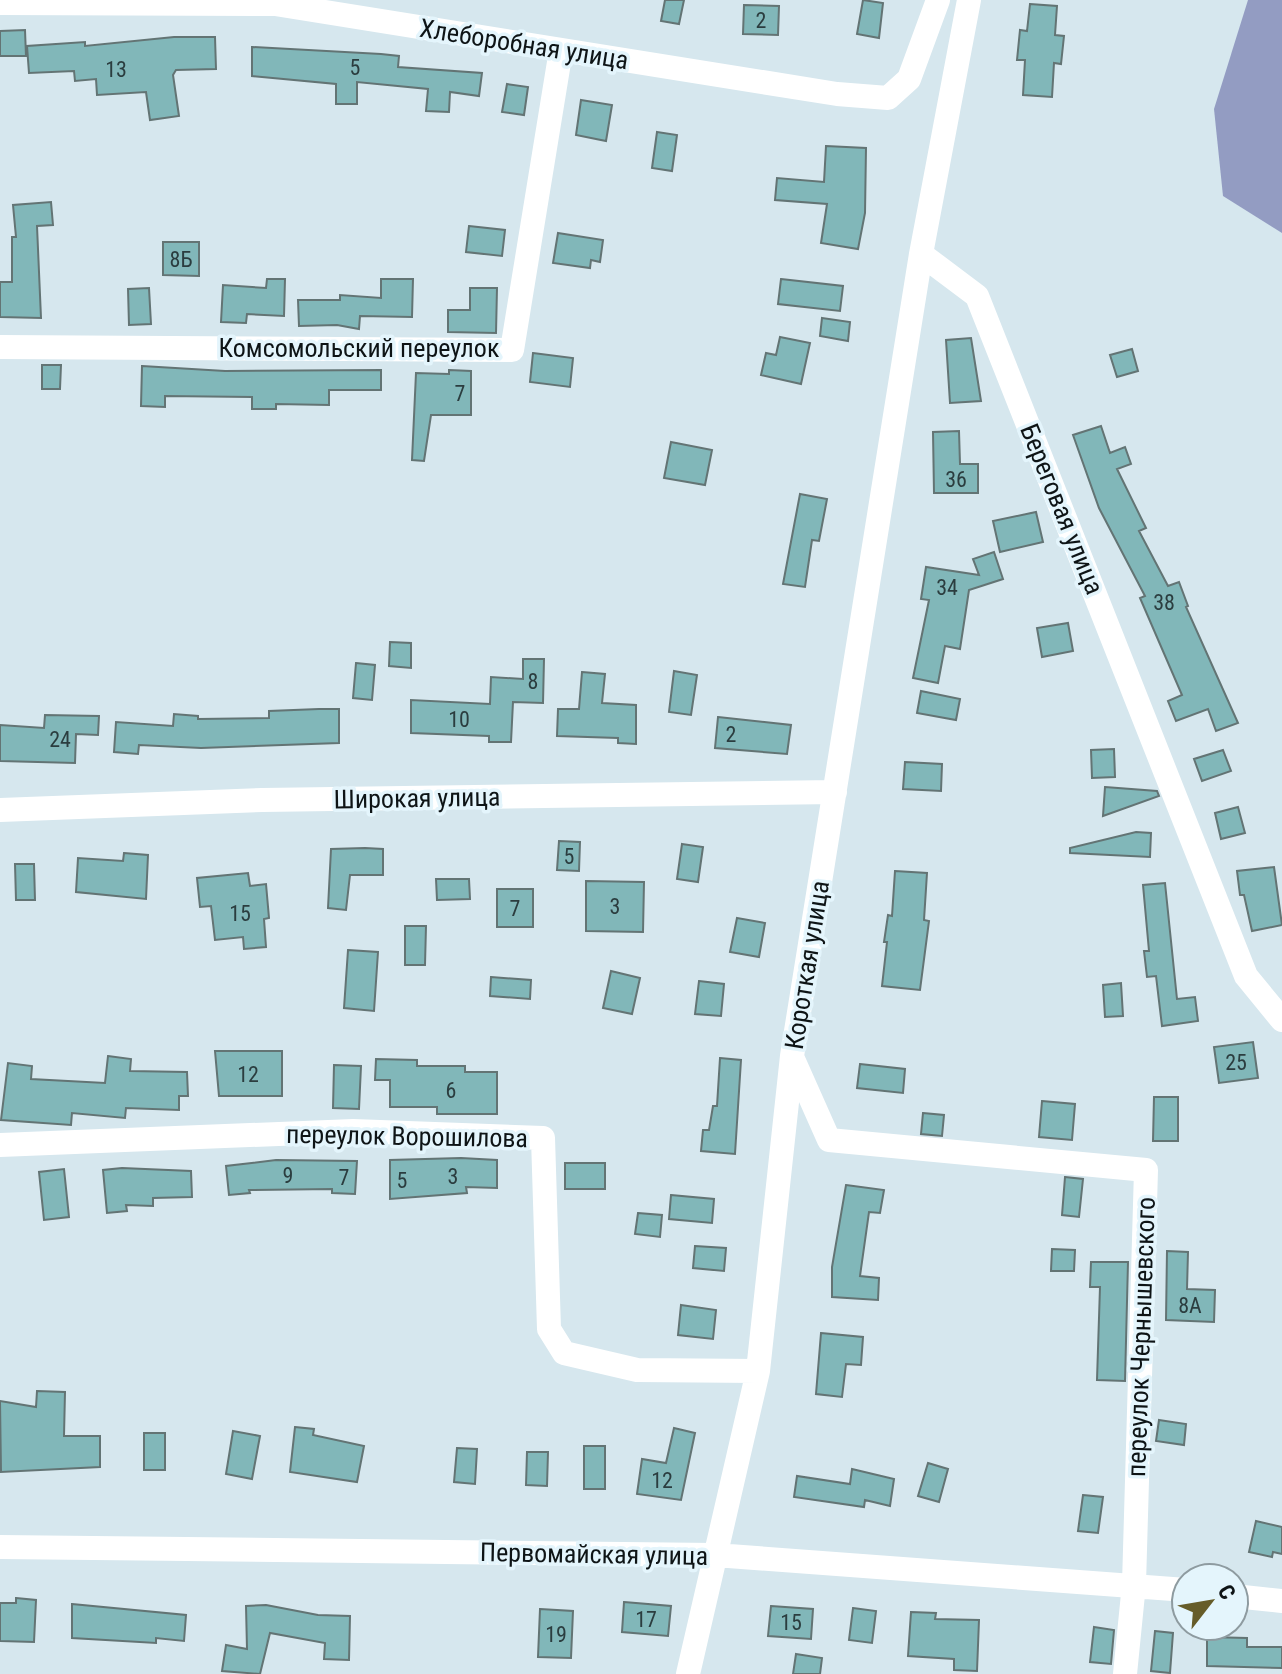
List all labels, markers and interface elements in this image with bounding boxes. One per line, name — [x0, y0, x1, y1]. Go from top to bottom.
house number: 2 — [756, 8, 766, 33]
street label: Хлеборобная улица — [417, 13, 631, 75]
house number: 5 — [350, 55, 360, 80]
house number: 13 — [105, 57, 127, 82]
house number: 8Б — [170, 247, 192, 272]
street label: Комсомольский переулок — [219, 333, 500, 363]
house number: 7 — [455, 381, 465, 406]
street label: Береговая улица — [1014, 420, 1110, 598]
house number: 36 — [945, 467, 967, 492]
house number: 34 — [936, 575, 958, 600]
house number: 38 — [1153, 590, 1175, 615]
house number: 8 — [528, 669, 538, 694]
house number: 10 — [448, 707, 470, 732]
house number: 2 — [726, 722, 736, 747]
house number: 24 — [49, 727, 71, 752]
street label: Широкая улица — [333, 782, 501, 814]
house number: 5 — [564, 844, 574, 869]
street label: Короткая улица — [779, 879, 835, 1051]
house number: 3 — [610, 894, 620, 919]
house number: 7 — [510, 896, 520, 921]
house number: 15 — [229, 901, 251, 926]
house number: 25 — [1225, 1050, 1247, 1075]
house number: 12 — [237, 1062, 259, 1087]
house number: 6 — [446, 1078, 456, 1103]
street label: переулок Ворошилова — [286, 1119, 528, 1153]
house number: 9 — [283, 1163, 293, 1188]
house number: 3 — [448, 1164, 458, 1189]
house number: 7 — [339, 1165, 349, 1190]
house number: 5 — [397, 1168, 407, 1193]
street label: переулок Чернышевского — [1121, 1196, 1161, 1478]
house number: 8А — [1178, 1293, 1202, 1318]
house number: 12 — [651, 1468, 673, 1493]
street label: Первомайская улица — [480, 1537, 708, 1571]
north arrow — [1170, 1562, 1250, 1642]
text: С — [1213, 1580, 1241, 1604]
house number: 17 — [635, 1607, 657, 1632]
house number: 15 — [780, 1610, 802, 1635]
house number: 19 — [545, 1622, 567, 1647]

